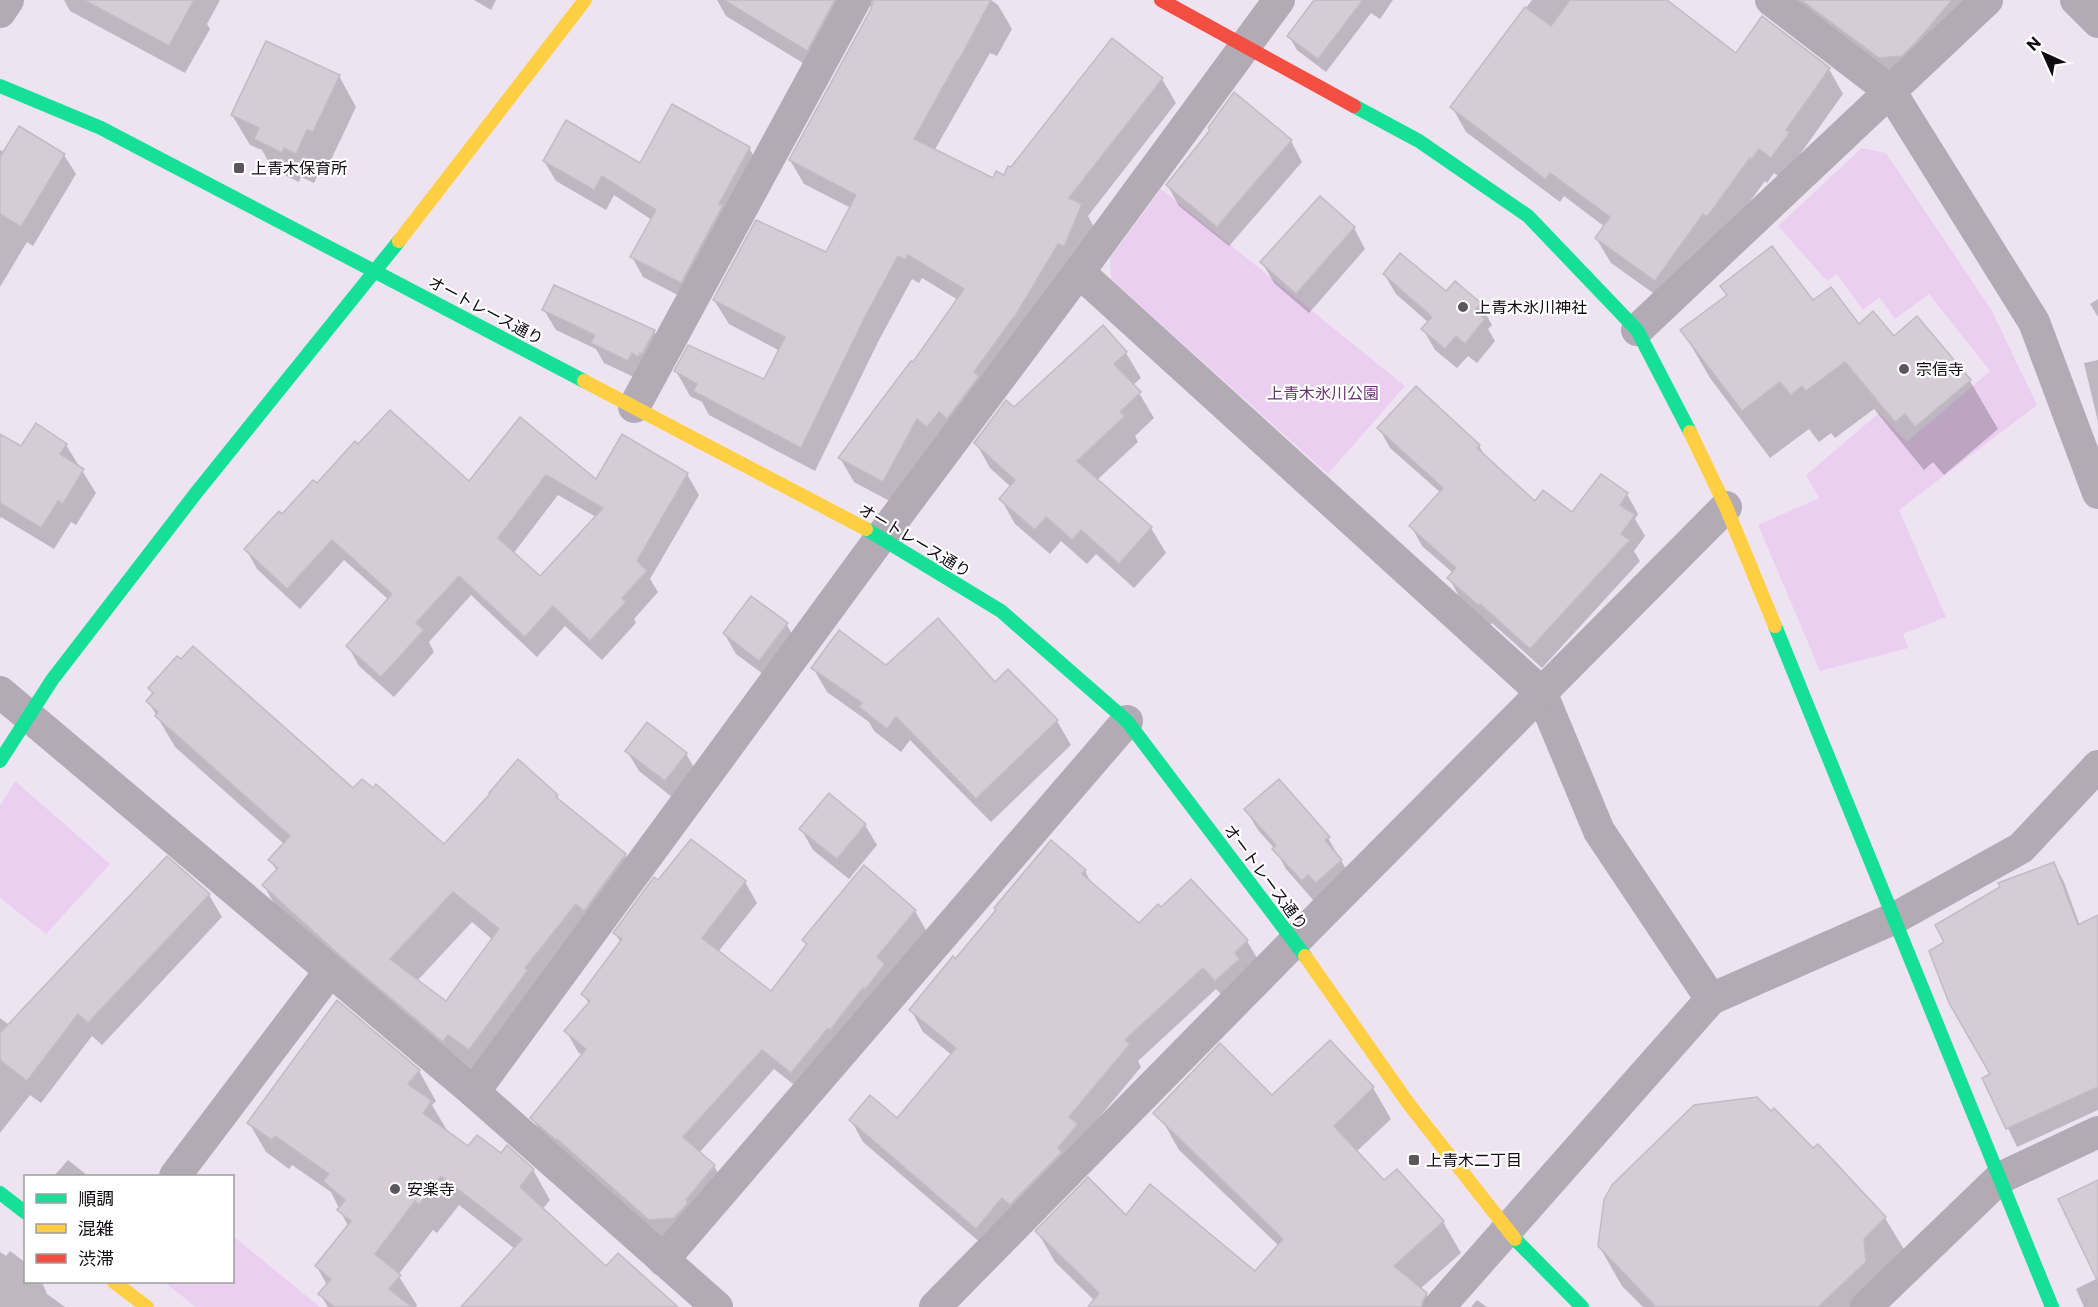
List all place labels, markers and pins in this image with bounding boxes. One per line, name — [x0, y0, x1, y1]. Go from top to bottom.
place label: 上青木保育所 — [251, 158, 347, 177]
marker: 上青木保育所 — [232, 161, 246, 175]
place label: 上青木氷川神社 — [1475, 297, 1587, 316]
marker: 上青木氷川神社 — [1456, 300, 1470, 314]
place label: 宗信寺 — [1916, 359, 1964, 378]
marker: 宗信寺 — [1897, 362, 1911, 376]
place label: 上青木二丁目 — [1426, 1150, 1522, 1169]
marker: 上青木二丁目 — [1407, 1153, 1421, 1167]
place label: 安楽寺 — [407, 1179, 455, 1198]
marker: 安楽寺 — [388, 1182, 402, 1196]

